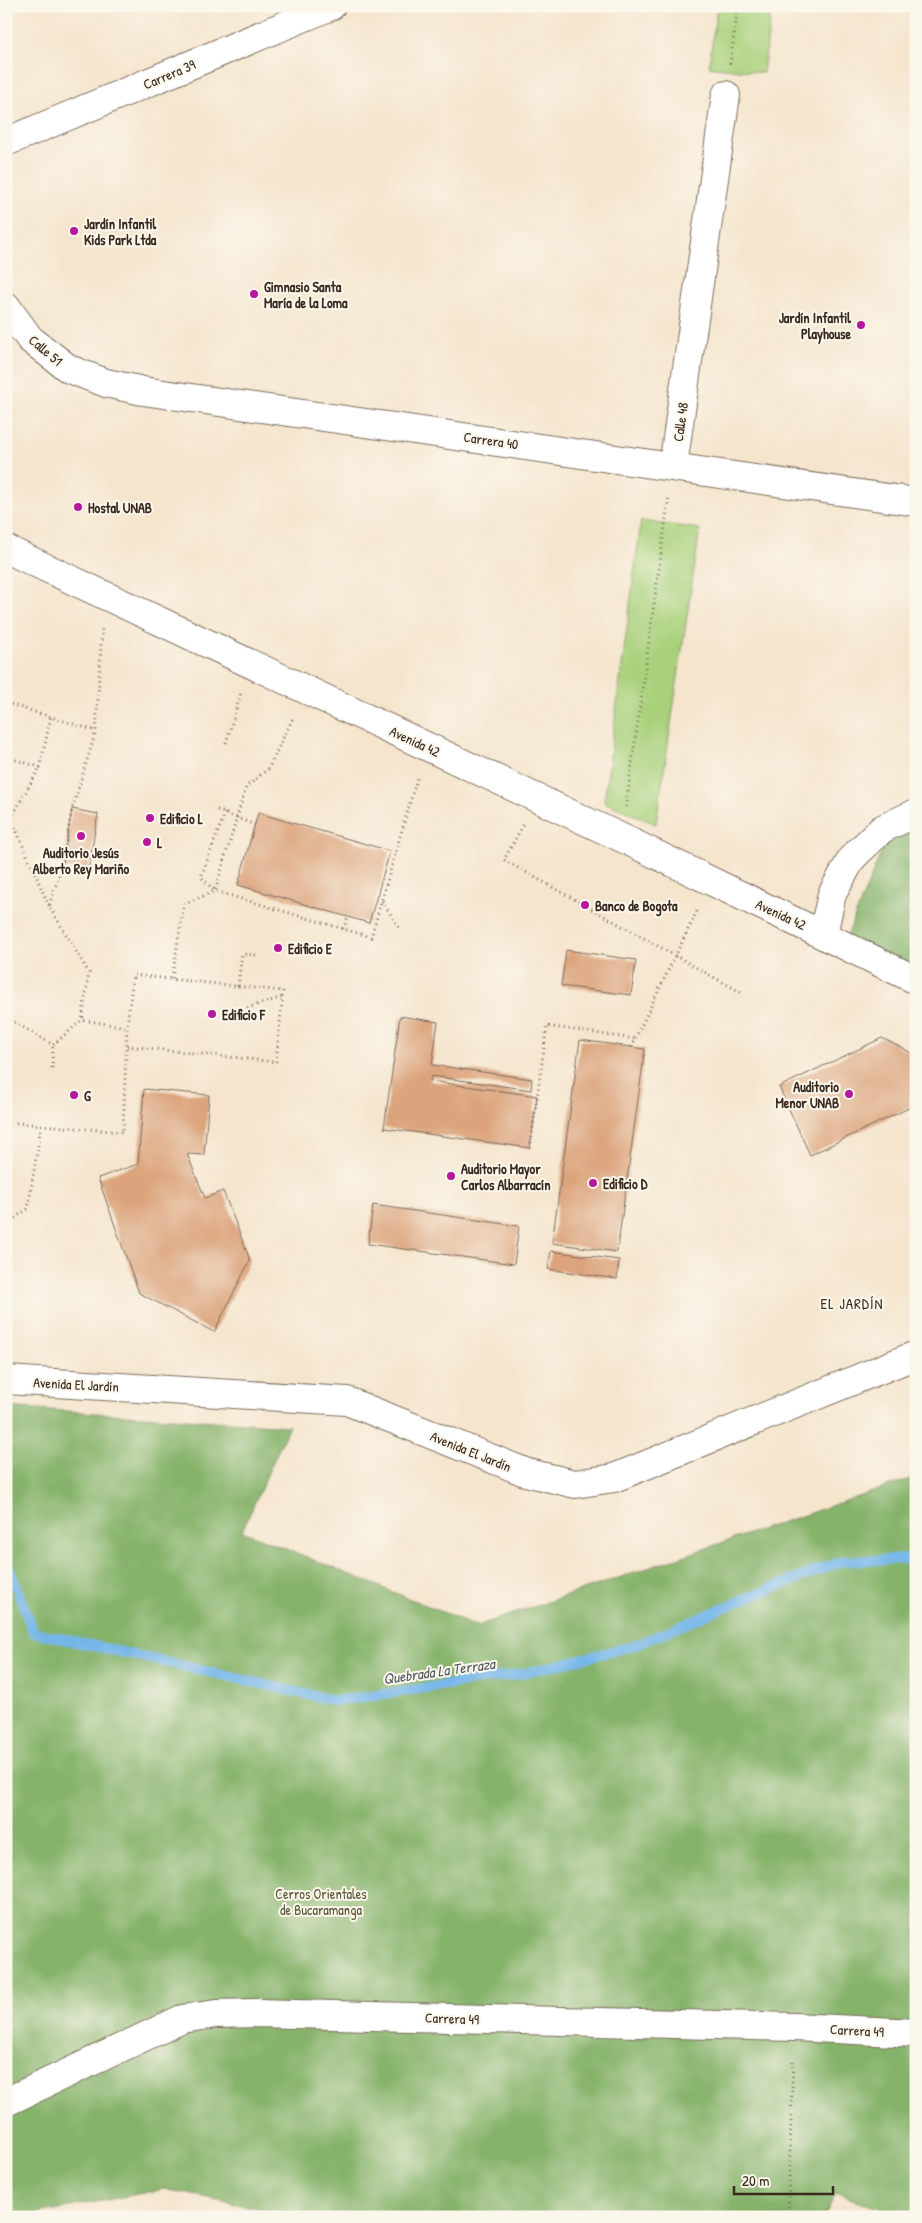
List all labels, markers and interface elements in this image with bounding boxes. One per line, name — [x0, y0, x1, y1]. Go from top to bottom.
street label: Carrera 39 — [140, 55, 198, 93]
place label: Jardín Infantil Kids Park Ltda — [84, 214, 157, 249]
marker: Jardín Infantil Kids Park Ltda — [68, 225, 80, 237]
place label: Gimnasio Santa María de la Loma — [264, 277, 348, 312]
marker: Gimnasio Santa María de la Loma — [248, 288, 260, 300]
place label: Jardín Infantil Playhouse — [779, 308, 851, 345]
marker: Jardín Infantil Playhouse — [855, 319, 867, 331]
street label: Calle 51 — [25, 330, 67, 370]
street label: Calle 48 — [668, 401, 692, 443]
street label: Carrera 40 — [462, 427, 520, 453]
place label: Hostal UNAB — [88, 498, 152, 517]
marker: Hostal UNAB — [72, 501, 84, 513]
street label: Avenida 42 — [387, 721, 444, 761]
place label: Edificio L — [160, 809, 204, 828]
marker: Edificio L — [144, 812, 156, 824]
marker: Auditorio Jesús Alberto Rey Mariño — [75, 830, 87, 842]
place label: L — [157, 833, 163, 852]
marker: L — [141, 836, 153, 848]
place label: Auditorio Jesús Alberto Rey Mariño — [33, 843, 130, 880]
street label: Avenida 42 — [753, 894, 810, 934]
place label: Banco de Bogota — [595, 896, 678, 917]
marker: Banco de Bogota — [579, 899, 591, 911]
place label: Edificio E — [288, 939, 333, 958]
marker: Edificio E — [272, 942, 284, 954]
place label: Edificio F — [222, 1005, 266, 1024]
marker: Edificio F — [206, 1008, 218, 1020]
place label: Auditorio Menor UNAB — [775, 1077, 839, 1112]
place label: G — [84, 1086, 91, 1105]
marker: Auditorio Menor UNAB — [843, 1088, 855, 1100]
marker: G — [68, 1089, 80, 1101]
place label: Auditorio Mayor Carlos Albarracín — [461, 1159, 551, 1194]
marker: Auditorio Mayor Carlos Albarracín — [445, 1170, 457, 1182]
place label: Edificio D — [603, 1174, 648, 1193]
marker: Edificio D — [587, 1177, 599, 1189]
district label: EL JARDÍN — [821, 1293, 883, 1314]
street label: Avenida El Jardín — [33, 1372, 119, 1396]
street label: Avenida El Jardín — [428, 1426, 514, 1476]
water label: Quebrada La Terraza — [382, 1652, 498, 1689]
park label: Cerros Orientales de Bucaramanga — [275, 1884, 367, 1920]
street label: Carrera 49 — [425, 2008, 479, 2028]
street label: Carrera 49 — [830, 2019, 884, 2041]
scale bar — [734, 2163, 833, 2195]
text: 20 m — [742, 2170, 769, 2191]

